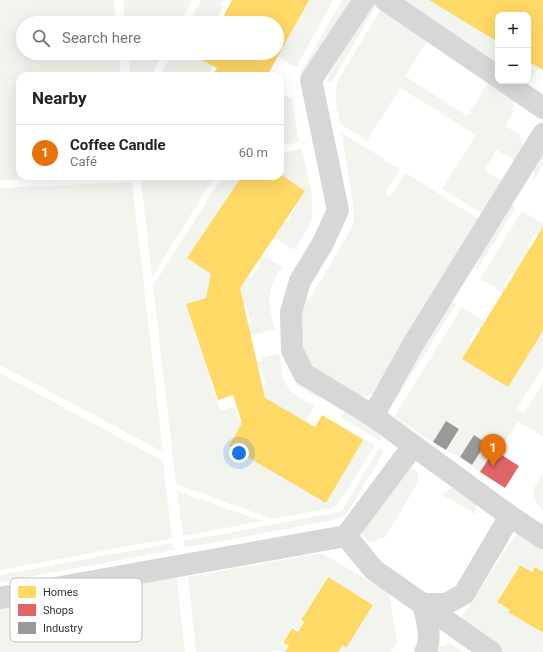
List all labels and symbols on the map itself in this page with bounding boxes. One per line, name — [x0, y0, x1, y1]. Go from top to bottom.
pin: 1 — [480, 434, 506, 467]
your location — [229, 443, 249, 463]
legend — [10, 578, 142, 642]
text: Homes — [43, 586, 79, 599]
text: Shops — [43, 604, 74, 617]
text: Industry — [43, 622, 83, 635]

